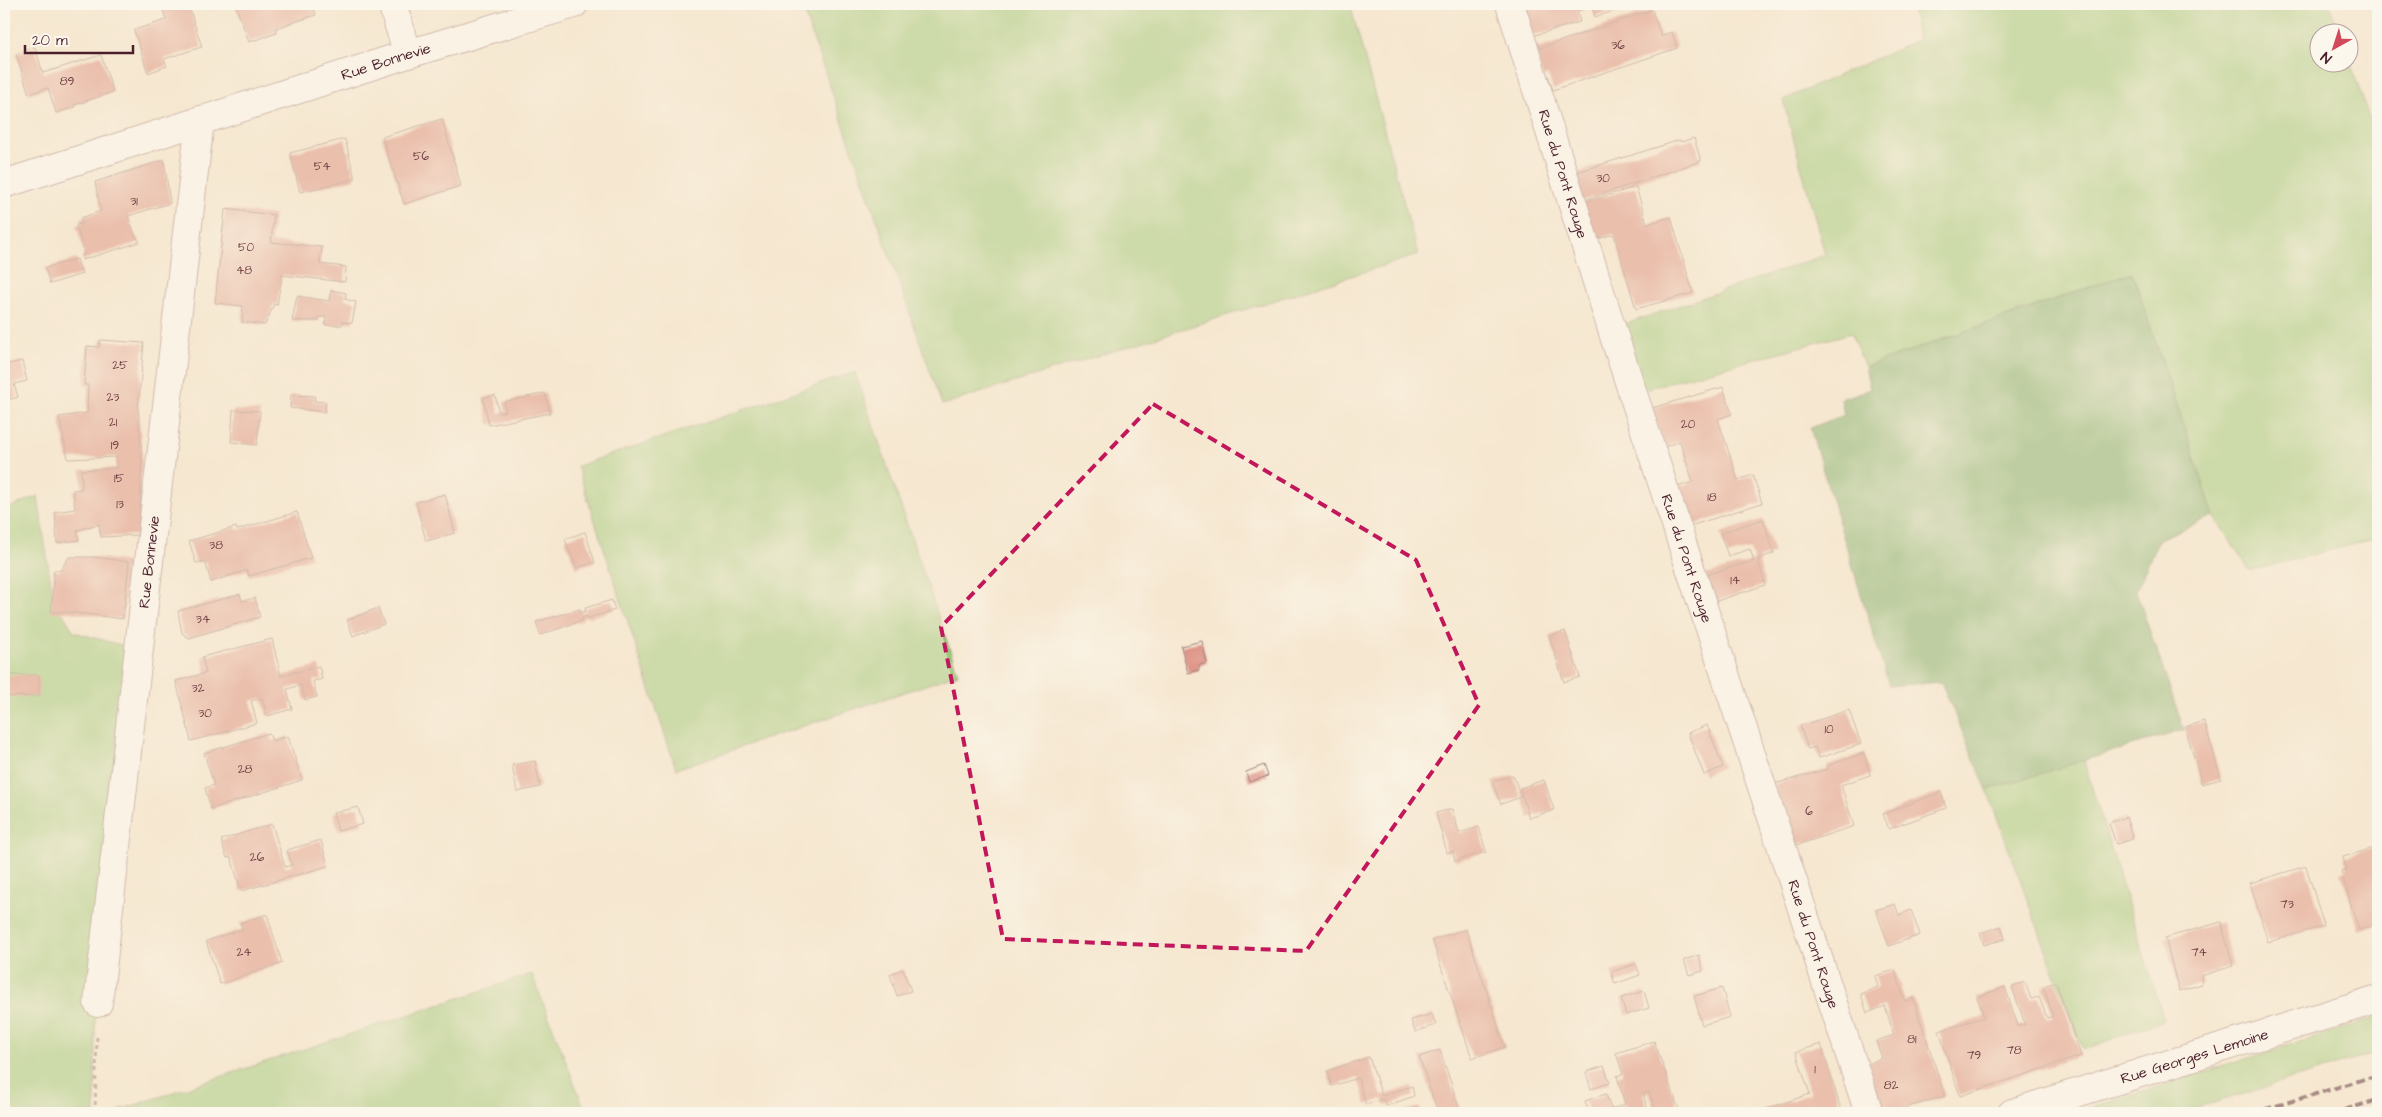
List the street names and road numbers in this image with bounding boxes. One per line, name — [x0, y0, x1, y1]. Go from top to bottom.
street label: Rue Bonnevie — [338, 37, 433, 85]
street label: Rue du Pont Rouge — [1533, 107, 1593, 241]
street label: Rue du Pont Rouge — [1656, 491, 1718, 625]
street label: Rue Bonnevie — [133, 515, 165, 609]
street label: Rue du Pont Rouge — [1783, 877, 1844, 1011]
street label: Rue Georges Lemoine — [2118, 1023, 2271, 1089]

